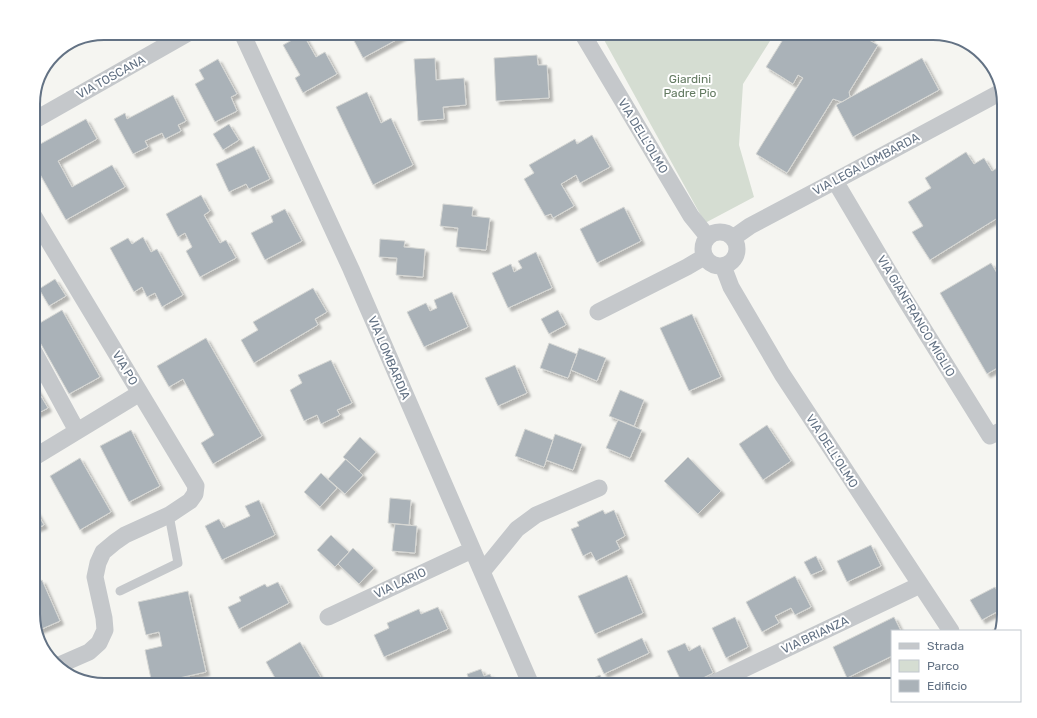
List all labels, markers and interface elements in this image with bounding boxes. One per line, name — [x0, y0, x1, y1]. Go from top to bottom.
street label: VIA TOSCANA — [74, 52, 148, 102]
park label: Giardini Padre Pio — [664, 72, 717, 100]
street label: VIA DELL'OLMO — [615, 96, 671, 176]
street label: VIA LEGA LOMBARDA — [810, 130, 922, 198]
street label: VIA GIANFRANCO MIGLIO — [874, 253, 958, 379]
street label: VIA LOMBARDIA — [365, 314, 413, 402]
street label: VIA PO — [109, 348, 141, 388]
street label: VIA DELL'OLMO — [803, 412, 861, 490]
street label: VIA LARIO — [372, 565, 428, 601]
street label: VIA BRIANZA — [779, 613, 851, 657]
legend — [891, 630, 1021, 702]
text: Strada — [927, 639, 964, 653]
text: Parco — [927, 659, 959, 673]
text: Edificio — [927, 679, 967, 693]

